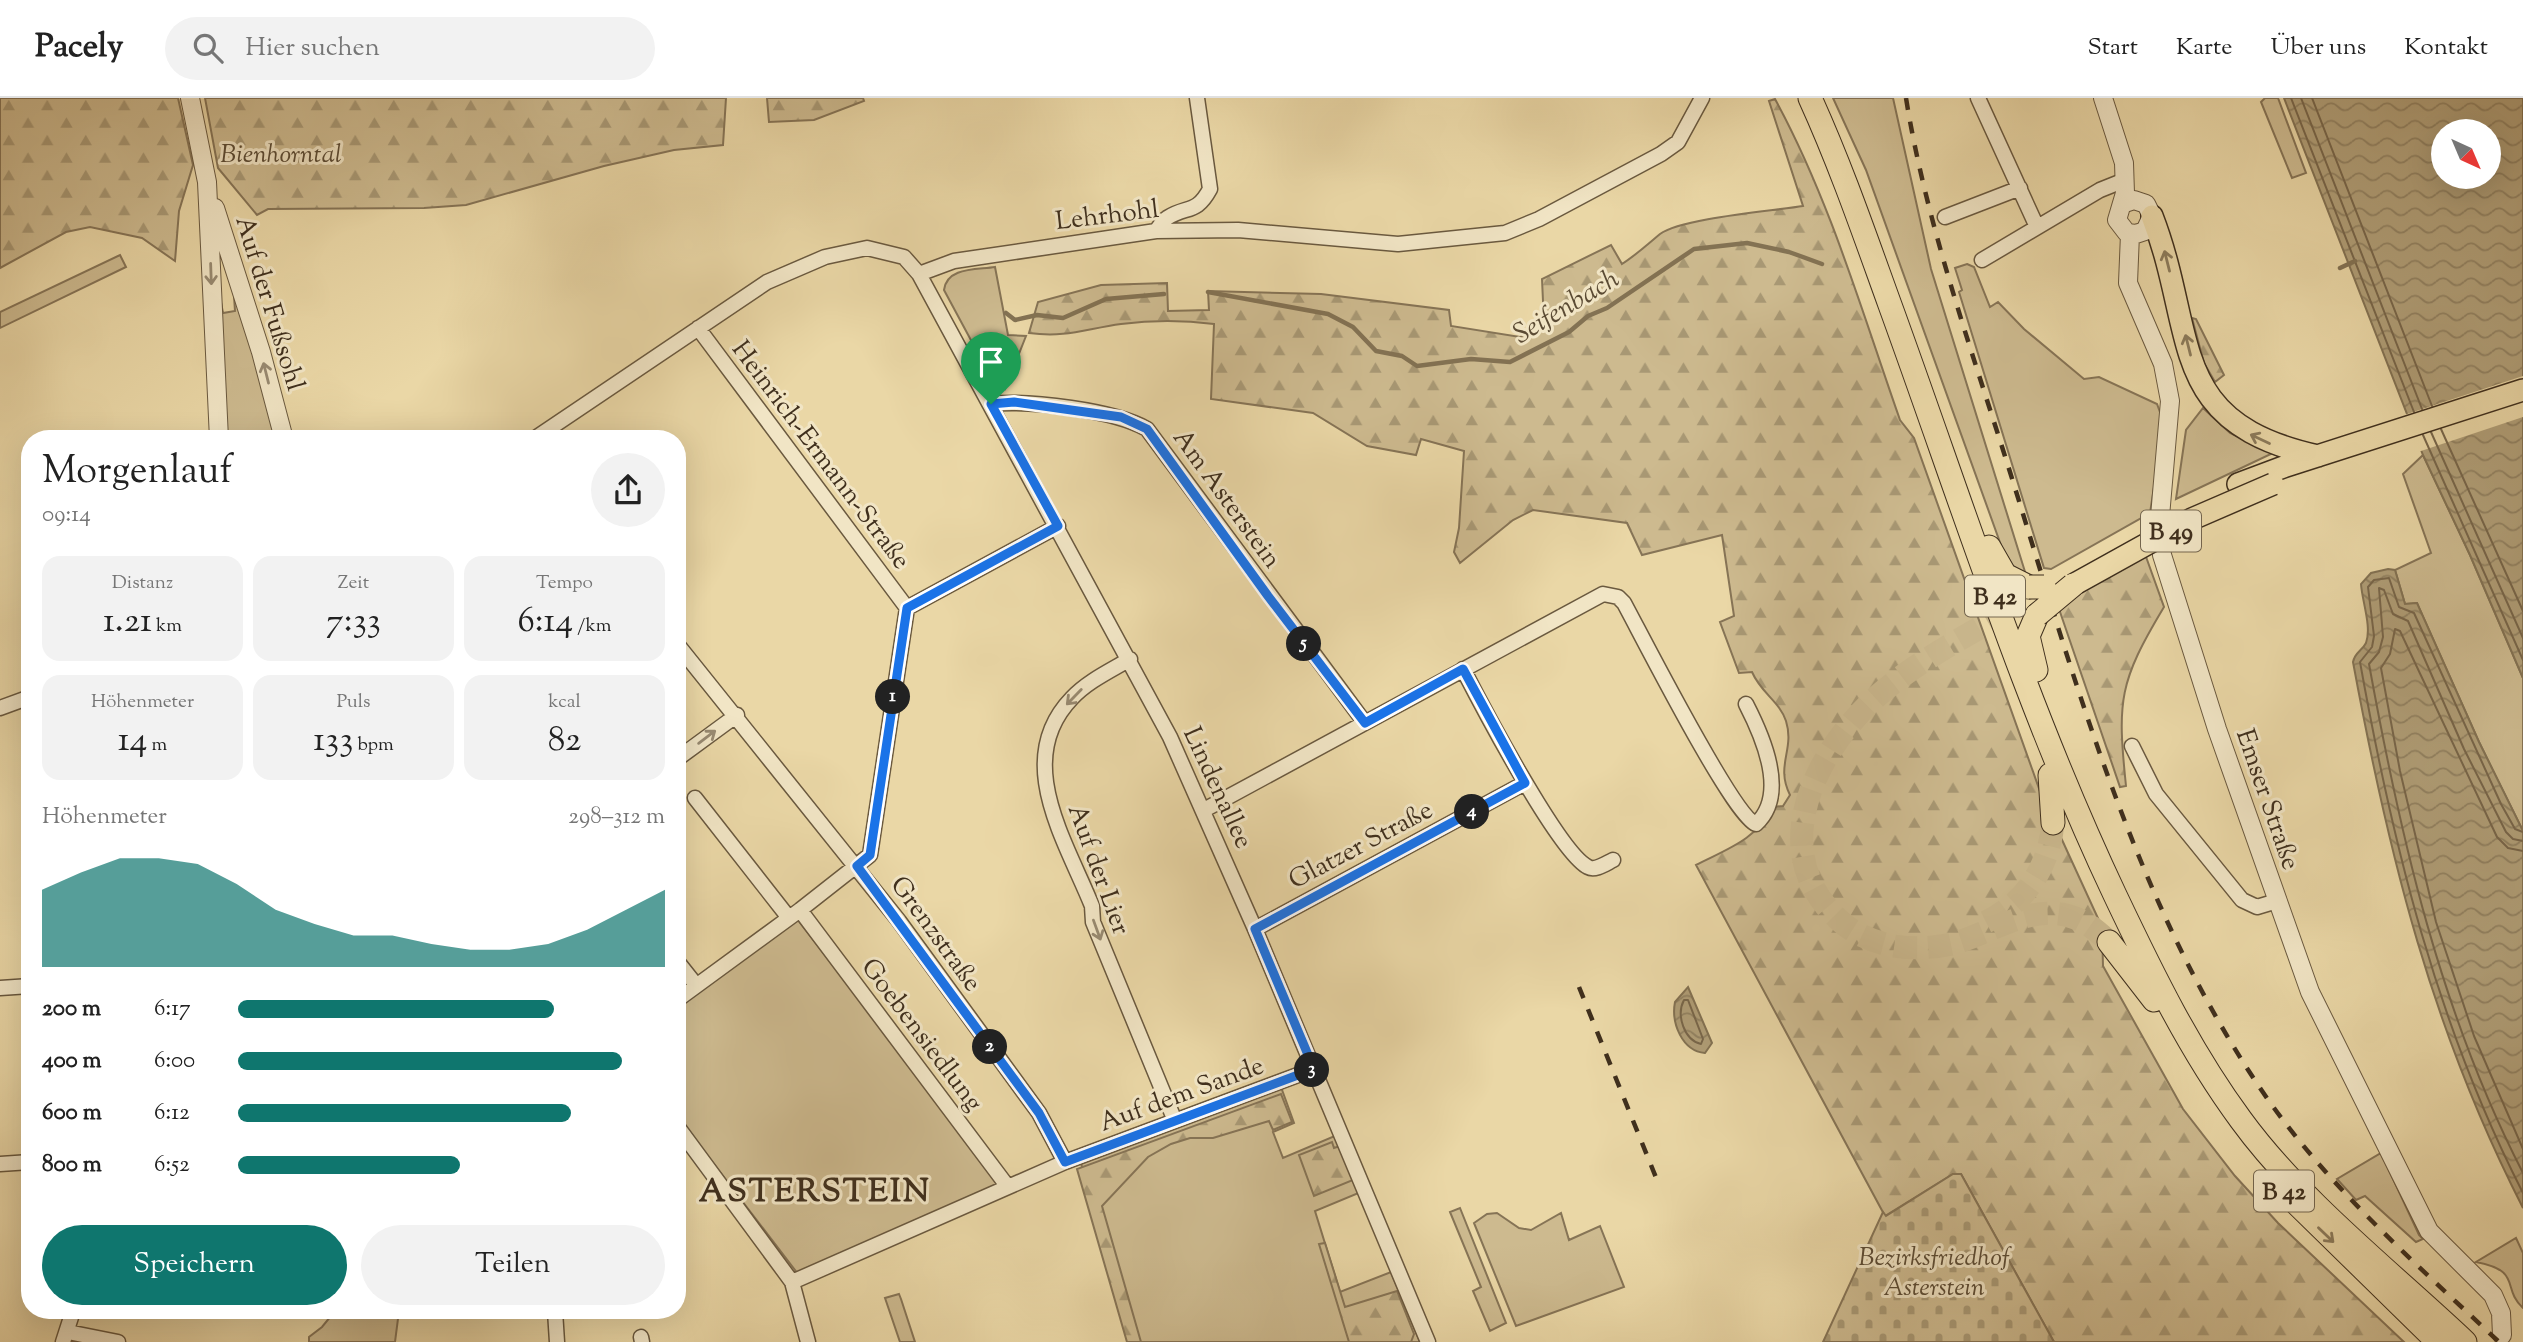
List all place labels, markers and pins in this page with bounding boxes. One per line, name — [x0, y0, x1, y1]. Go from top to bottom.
pin — [961, 332, 1021, 404]
pin: 5 — [1286, 626, 1322, 662]
pin: 1 — [876, 680, 910, 714]
pin: 4 — [1454, 794, 1490, 830]
pin: 2 — [972, 1030, 1007, 1065]
pin: 3 — [1294, 1052, 1330, 1088]

